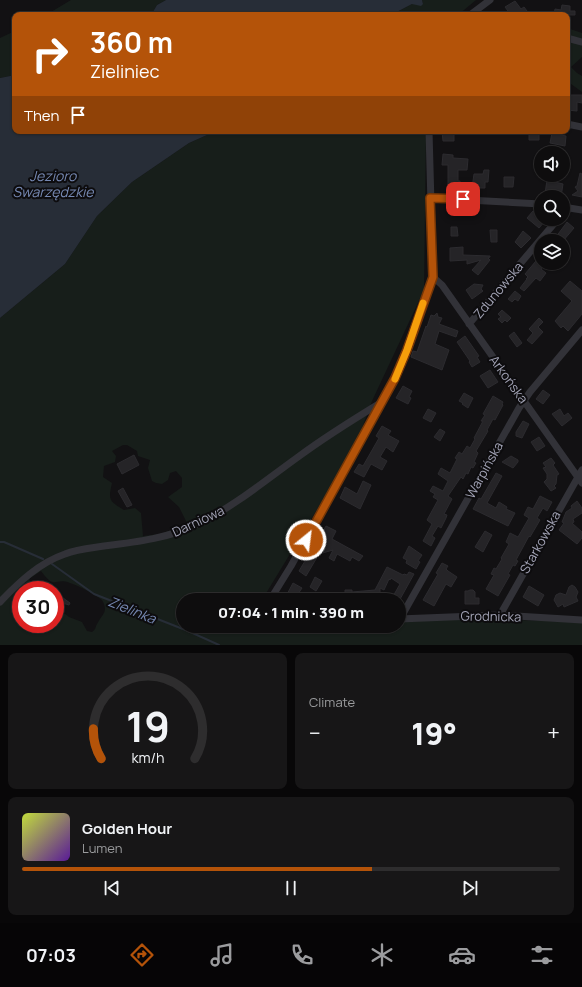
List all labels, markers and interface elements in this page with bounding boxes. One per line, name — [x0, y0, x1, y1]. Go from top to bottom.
text: 360 m — [90, 23, 173, 61]
icon: right — [24, 28, 76, 80]
text: Zieliniec — [90, 59, 160, 83]
icon: arrive — [67, 104, 89, 126]
text: Then — [24, 105, 59, 126]
map controls — [534, 146, 570, 270]
button: sound — [534, 146, 570, 182]
water label: Jezioro Swarzędzkie — [12, 166, 94, 201]
pin — [446, 182, 480, 216]
icon: arrive — [452, 188, 474, 210]
button: search — [534, 190, 570, 226]
button: layers — [534, 234, 570, 270]
street label: Zdunowska — [469, 258, 527, 322]
street label: Arkońska — [486, 351, 532, 407]
street label: Warpińska — [461, 438, 507, 502]
street label: Darniowa — [169, 501, 227, 541]
street label: Starkowska — [515, 507, 565, 577]
position arrow — [285, 519, 327, 561]
speed limit sign: 30 — [12, 581, 64, 633]
water label: Zielinka — [106, 591, 160, 628]
text: 07:04 · 1 min · 390 m — [218, 602, 364, 623]
street label: Grodnicka — [460, 606, 522, 626]
text: Climate — [309, 693, 355, 711]
text: 19 — [125, 698, 170, 754]
text: 19° — [411, 713, 457, 754]
text: − — [309, 718, 321, 748]
text: + — [547, 718, 560, 748]
text: km/h — [131, 748, 164, 767]
text: Golden Hour — [82, 818, 172, 839]
text: Lumen — [82, 839, 122, 857]
icon: previous — [101, 877, 123, 899]
icon: pause — [280, 877, 302, 899]
icon: next — [459, 877, 481, 899]
icon: directions — [128, 941, 156, 969]
icon: music — [208, 941, 236, 969]
icon: phone — [288, 941, 316, 969]
icon: climate — [368, 941, 396, 969]
icon: car — [448, 941, 476, 969]
icon: filters — [528, 941, 556, 969]
text: 07:03 — [26, 943, 76, 967]

